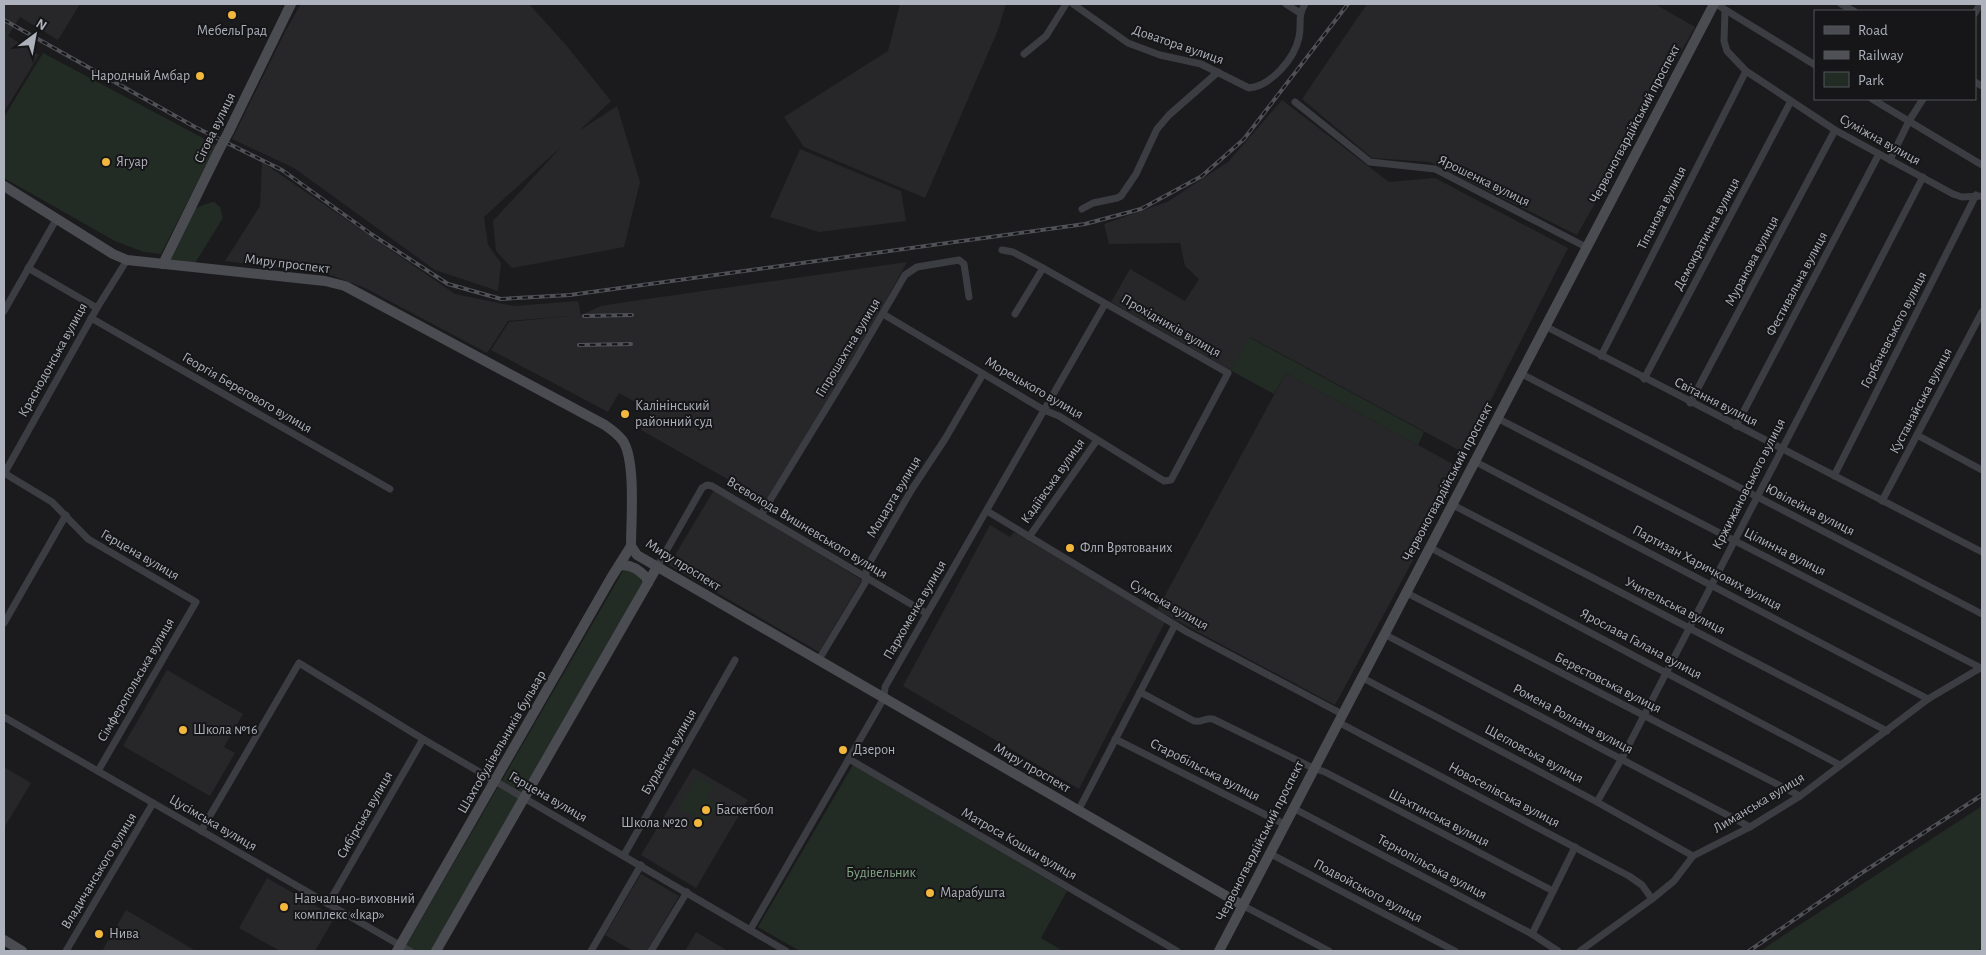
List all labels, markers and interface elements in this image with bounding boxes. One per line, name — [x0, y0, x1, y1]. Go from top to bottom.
marker: МебельГрад — [226, 9, 238, 21]
north arrow — [10, 10, 60, 60]
legend — [1814, 10, 1976, 100]
text: N — [34, 16, 49, 33]
street label: Доватора вулиця — [1130, 23, 1226, 67]
text: Road — [1858, 23, 1888, 38]
place label: МебельГрад — [197, 24, 267, 38]
street label: Червоногвардійський проспект — [1587, 41, 1683, 206]
text: Railway — [1858, 48, 1904, 63]
place label: Народный Амбар — [91, 69, 190, 83]
marker: Народный Амбар — [194, 70, 206, 82]
text: Park — [1858, 73, 1884, 88]
street label: Сігова вулиця — [192, 90, 238, 166]
street label: Суміжна вулиця — [1837, 112, 1923, 168]
street label: Ярошенка вулиця — [1436, 153, 1532, 209]
place label: Ягуар — [116, 155, 148, 169]
marker: Ягуар — [100, 156, 112, 168]
street label: Тіпанова вулиця — [1635, 164, 1689, 252]
street label: Демократична вулиця — [1671, 175, 1743, 293]
street label: Муранова вулиця — [1722, 214, 1782, 308]
street label: Фестивальна вулиця — [1764, 230, 1830, 338]
street label: Миру проспект — [244, 252, 331, 276]
street label: Горбачевського вулиця — [1858, 269, 1930, 391]
street label: Прохідників вулиця — [1119, 292, 1223, 360]
street label: Гіпрошахтна вулиця — [813, 296, 883, 400]
street label: Краснодонська вулиця — [16, 301, 90, 419]
street label: Кустанайська вулиця — [1887, 346, 1955, 456]
street label: Георгія Берегового вулиця — [180, 350, 314, 436]
street label: Морецького вулиця — [982, 354, 1086, 422]
street label: Світання вулиця — [1672, 375, 1760, 429]
place label: Калінінський районний суд — [635, 399, 713, 429]
street label: Червоногвардійський проспект — [1400, 399, 1496, 564]
marker: Калінінський районний суд — [619, 408, 631, 420]
street label: Кржижановського вулиця — [1710, 416, 1788, 552]
street label: Кадіївська вулиця — [1018, 436, 1088, 526]
street label: Моцарта вулиця — [864, 454, 924, 540]
street label: Всеволода Вишневського вулиця — [724, 474, 890, 582]
street label: Ювілейна вулиця — [1763, 481, 1857, 539]
street label: Партизан Харичкових вулиця — [1630, 523, 1784, 613]
street label: Цілинна вулиця — [1742, 525, 1828, 579]
street label: Герцена вулиця — [98, 527, 182, 583]
street label: Миру проспект — [643, 536, 724, 594]
place label: Флп Врятованих — [1080, 541, 1173, 555]
marker: Флп Врятованих — [1064, 542, 1076, 554]
street label: Пархоменка вулиця — [881, 558, 949, 662]
street label: Учительська вулиця — [1623, 575, 1727, 637]
street label: Сумська вулиця — [1127, 577, 1211, 633]
street label: Ярослава Галана вулиця — [1578, 606, 1704, 682]
street label: Сімферопольська вулиця — [95, 616, 177, 744]
street label: Берестовська вулиця — [1552, 650, 1664, 716]
street label: Шахтобудівельників бульвар — [455, 668, 549, 816]
street label: Ромена Роллана вулиця — [1511, 681, 1635, 757]
street label: Бурденка вулиця — [639, 707, 699, 797]
street label: Щегловська вулиця — [1482, 722, 1586, 786]
place label: Школа №16 — [193, 723, 258, 737]
marker: Школа №16 — [177, 724, 189, 736]
street label: Старобільська вулиця — [1148, 736, 1262, 804]
street label: Миру проспект — [991, 740, 1074, 796]
place label: Дзерон — [853, 743, 895, 757]
marker: Дзерон — [837, 744, 849, 756]
street label: Червоногвардійський проспект — [1213, 758, 1307, 923]
street label: Новоселівська вулиця — [1446, 760, 1562, 830]
street label: Сибірська вулиця — [334, 769, 396, 861]
street label: Герцена вулиця — [506, 769, 590, 825]
street label: Лиманська вулиця — [1711, 770, 1807, 836]
street label: Шахтинська вулиця — [1386, 787, 1492, 849]
street label: Цусімська вулиця — [167, 792, 259, 854]
place label: Баскетбол — [716, 803, 774, 817]
marker: Баскетбол — [700, 804, 712, 816]
street label: Матроса Кошки вулиця — [959, 805, 1079, 883]
street label: Владичанського вулиця — [59, 810, 139, 932]
place label: Школа №20 — [621, 816, 688, 830]
marker: Школа №20 — [692, 817, 704, 829]
street label: Тернопільська вулиця — [1375, 832, 1489, 902]
street label: Подвойського вулиця — [1311, 856, 1425, 926]
park label: Будівельник — [846, 866, 917, 880]
place label: Марабушта — [940, 886, 1006, 900]
marker: Марабушта — [924, 887, 936, 899]
place label: Навчально-виховний комплекс «Ікар» — [294, 892, 415, 922]
marker: Навчально-виховний комплекс «Ікар» — [278, 901, 290, 913]
place label: Нива — [109, 927, 140, 941]
marker: Нива — [93, 928, 105, 940]

